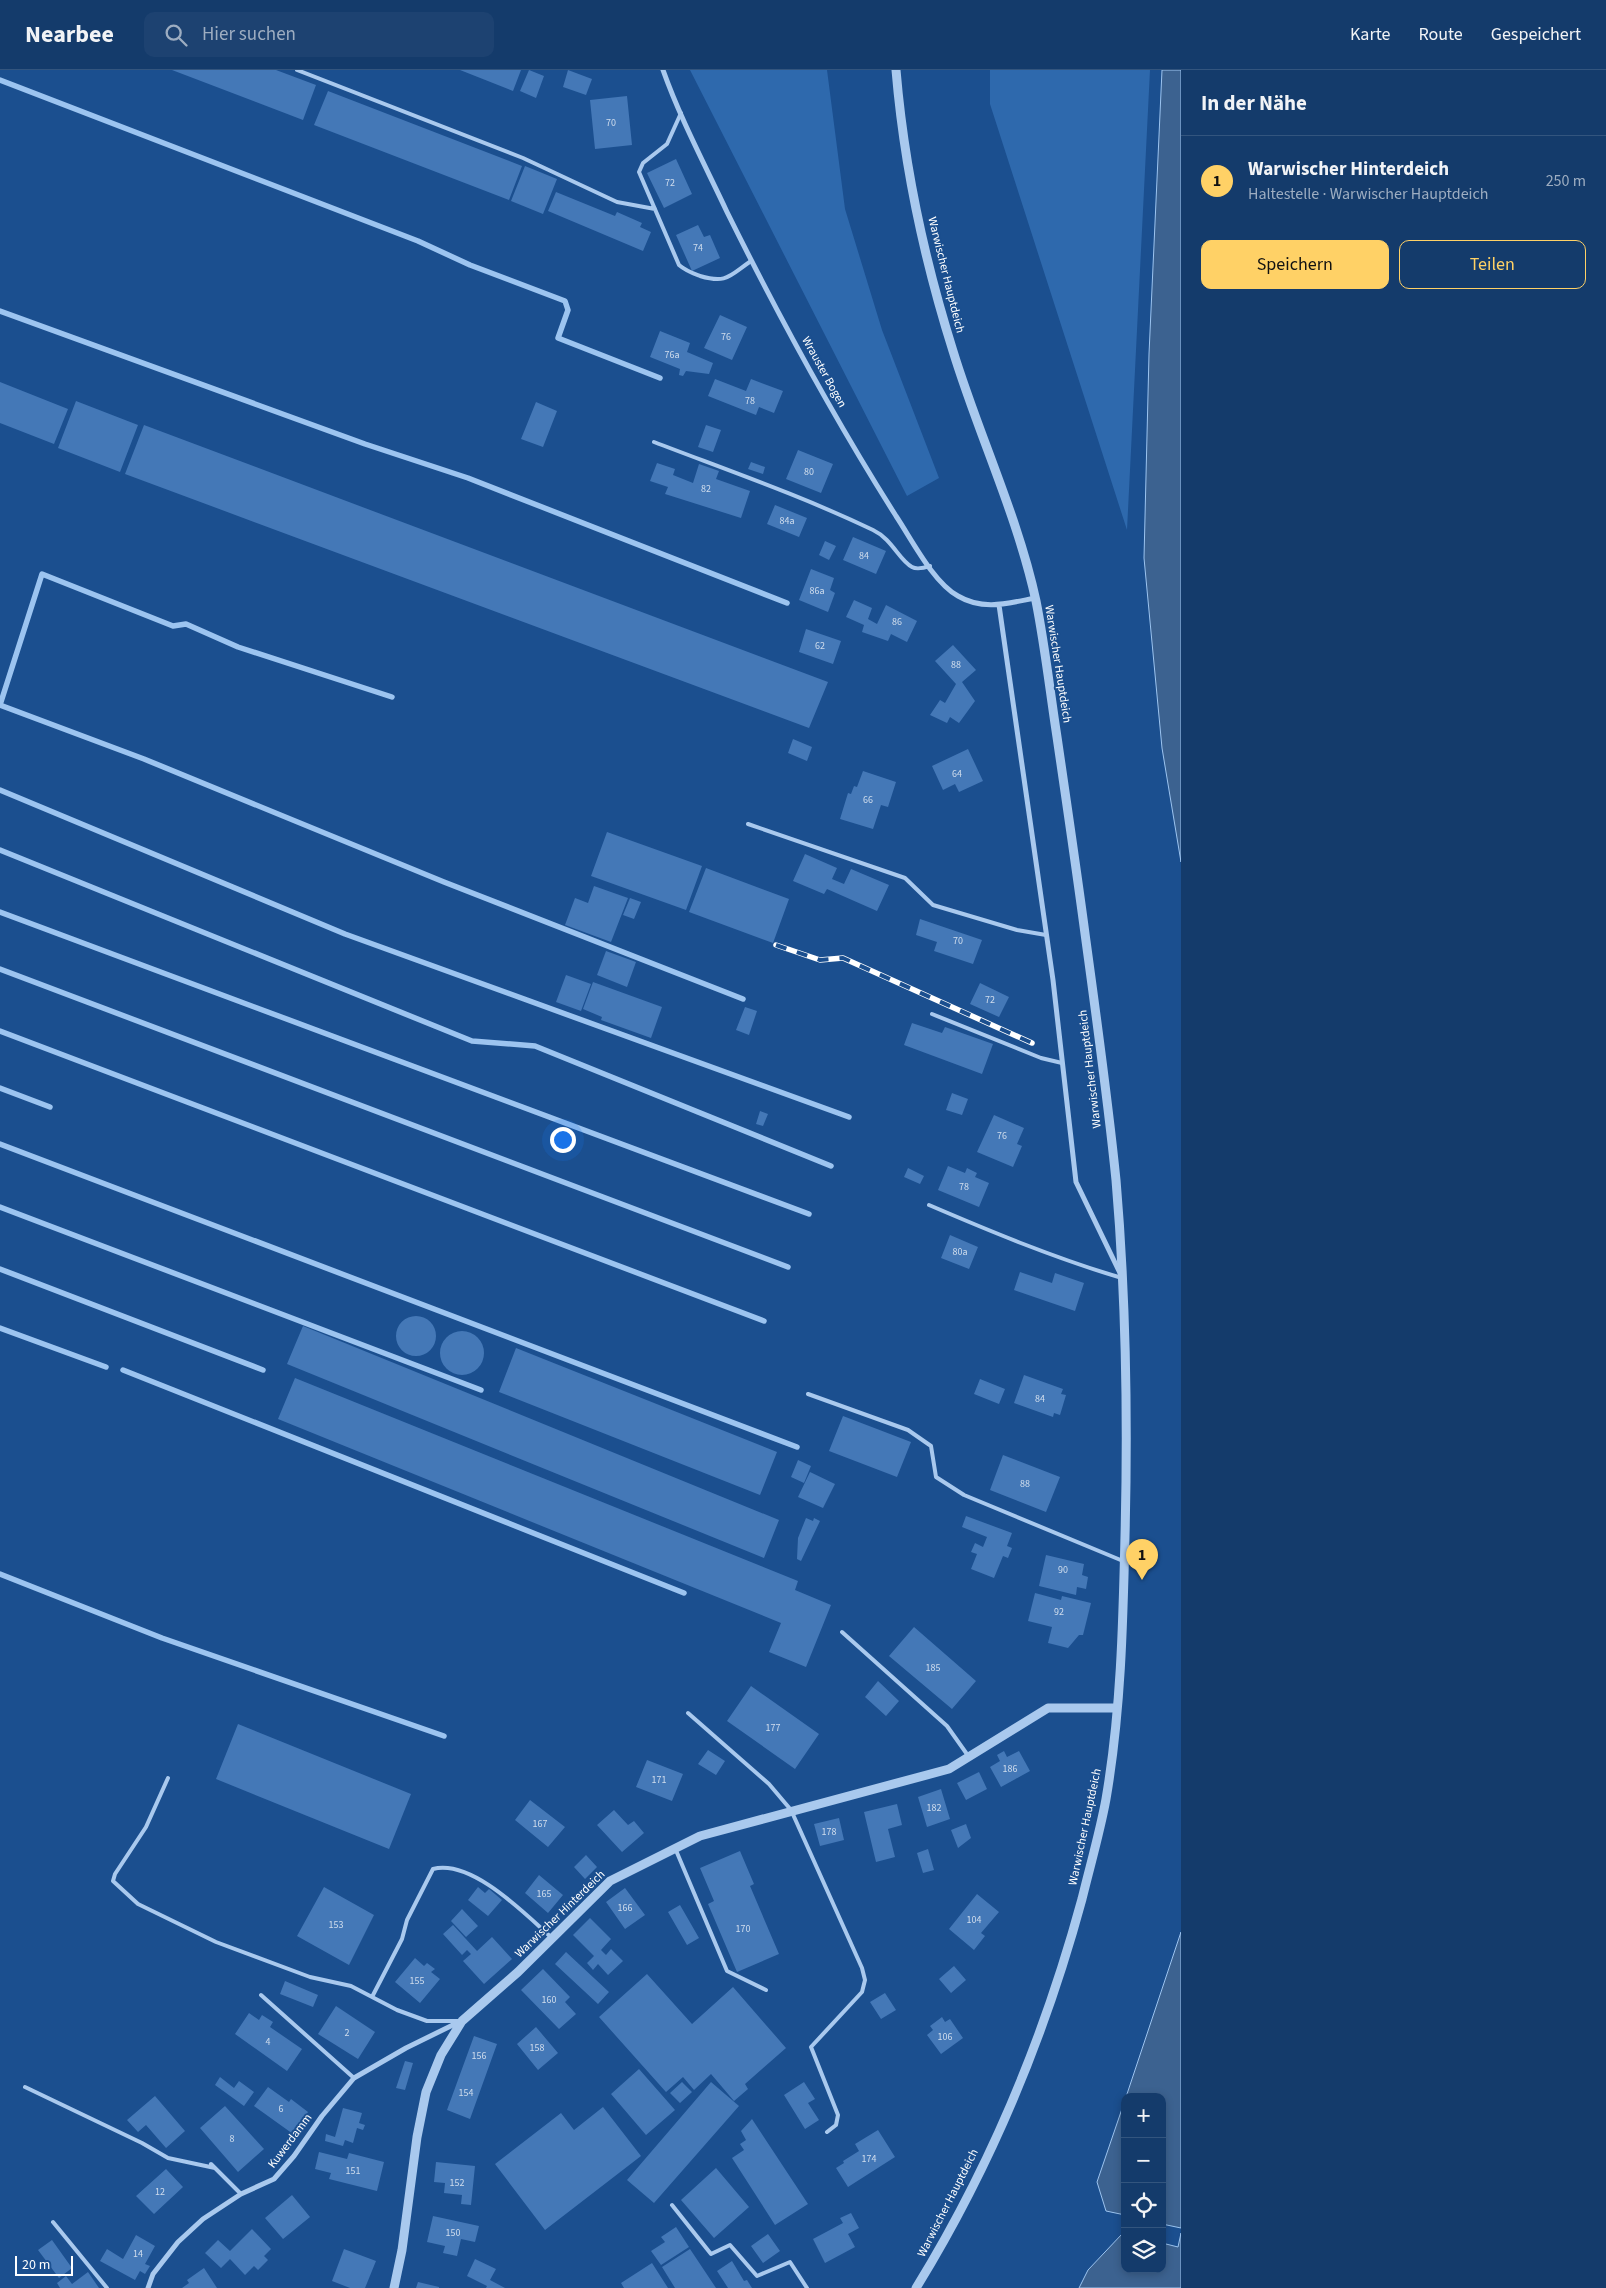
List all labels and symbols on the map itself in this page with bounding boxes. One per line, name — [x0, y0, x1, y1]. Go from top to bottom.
house number: 70 — [606, 116, 616, 130]
house number: 72 — [665, 176, 675, 190]
street label: Warwischer Hauptdeich — [923, 215, 969, 335]
house number: 74 — [693, 241, 703, 255]
house number: 76 — [721, 330, 731, 344]
street label: Wrauster Bogen — [797, 333, 851, 411]
house number: 76a — [665, 348, 679, 362]
house number: 78 — [745, 394, 755, 408]
house number: 80 — [804, 465, 814, 479]
house number: 82 — [701, 482, 711, 496]
house number: 84a — [780, 514, 794, 528]
house number: 84 — [859, 549, 869, 563]
house number: 86a — [810, 584, 824, 598]
street label: Warwischer Hauptdeich — [1040, 604, 1076, 724]
house number: 86 — [892, 615, 902, 629]
house number: 62 — [815, 639, 825, 653]
house number: 88 — [951, 658, 961, 672]
house number: 64 — [952, 767, 962, 781]
house number: 66 — [863, 793, 873, 807]
house number: 70 — [953, 934, 963, 948]
house number: 72 — [985, 993, 995, 1007]
street label: Warwischer Hauptdeich — [1074, 1009, 1106, 1129]
your location — [550, 1127, 576, 1153]
house number: 76 — [997, 1129, 1007, 1143]
house number: 78 — [959, 1180, 969, 1194]
house number: 80a — [953, 1245, 967, 1259]
house number: 84 — [1035, 1392, 1045, 1406]
house number: 88 — [1020, 1477, 1030, 1491]
pin: 1 — [1126, 1539, 1158, 1580]
house number: 90 — [1058, 1563, 1068, 1577]
house number: 92 — [1054, 1605, 1064, 1619]
house number: 185 — [926, 1661, 940, 1675]
house number: 177 — [766, 1721, 780, 1735]
house number: 186 — [1003, 1762, 1017, 1776]
street label: Warwischer Hauptdeich — [1064, 1767, 1106, 1887]
house number: 171 — [652, 1773, 666, 1787]
house number: 182 — [927, 1801, 941, 1815]
house number: 167 — [533, 1817, 547, 1831]
house number: 178 — [822, 1825, 836, 1839]
street label: Warwischer Hinterdeich — [511, 1866, 609, 1962]
house number: 165 — [537, 1887, 551, 1901]
house number: 166 — [618, 1901, 632, 1915]
house number: 104 — [967, 1913, 981, 1927]
house number: 153 — [329, 1918, 343, 1932]
house number: 170 — [736, 1922, 750, 1936]
house number: 155 — [410, 1974, 424, 1988]
house number: 160 — [542, 1993, 556, 2007]
house number: 2 — [345, 2026, 350, 2040]
house number: 106 — [938, 2030, 952, 2044]
house number: 4 — [266, 2035, 271, 2049]
house number: 158 — [530, 2041, 544, 2055]
house number: 156 — [472, 2049, 486, 2063]
house number: 154 — [459, 2086, 473, 2100]
house number: 6 — [279, 2102, 284, 2116]
street label: Kuwerdamm — [264, 2110, 316, 2172]
house number: 8 — [230, 2132, 235, 2146]
street label: Warwischer Hauptdeich — [913, 2146, 983, 2260]
house number: 174 — [862, 2152, 876, 2166]
house number: 151 — [346, 2164, 360, 2178]
house number: 152 — [450, 2176, 464, 2190]
house number: 12 — [155, 2185, 165, 2199]
house number: 150 — [446, 2226, 460, 2240]
house number: 14 — [133, 2247, 143, 2261]
scale bar — [15, 2253, 72, 2276]

